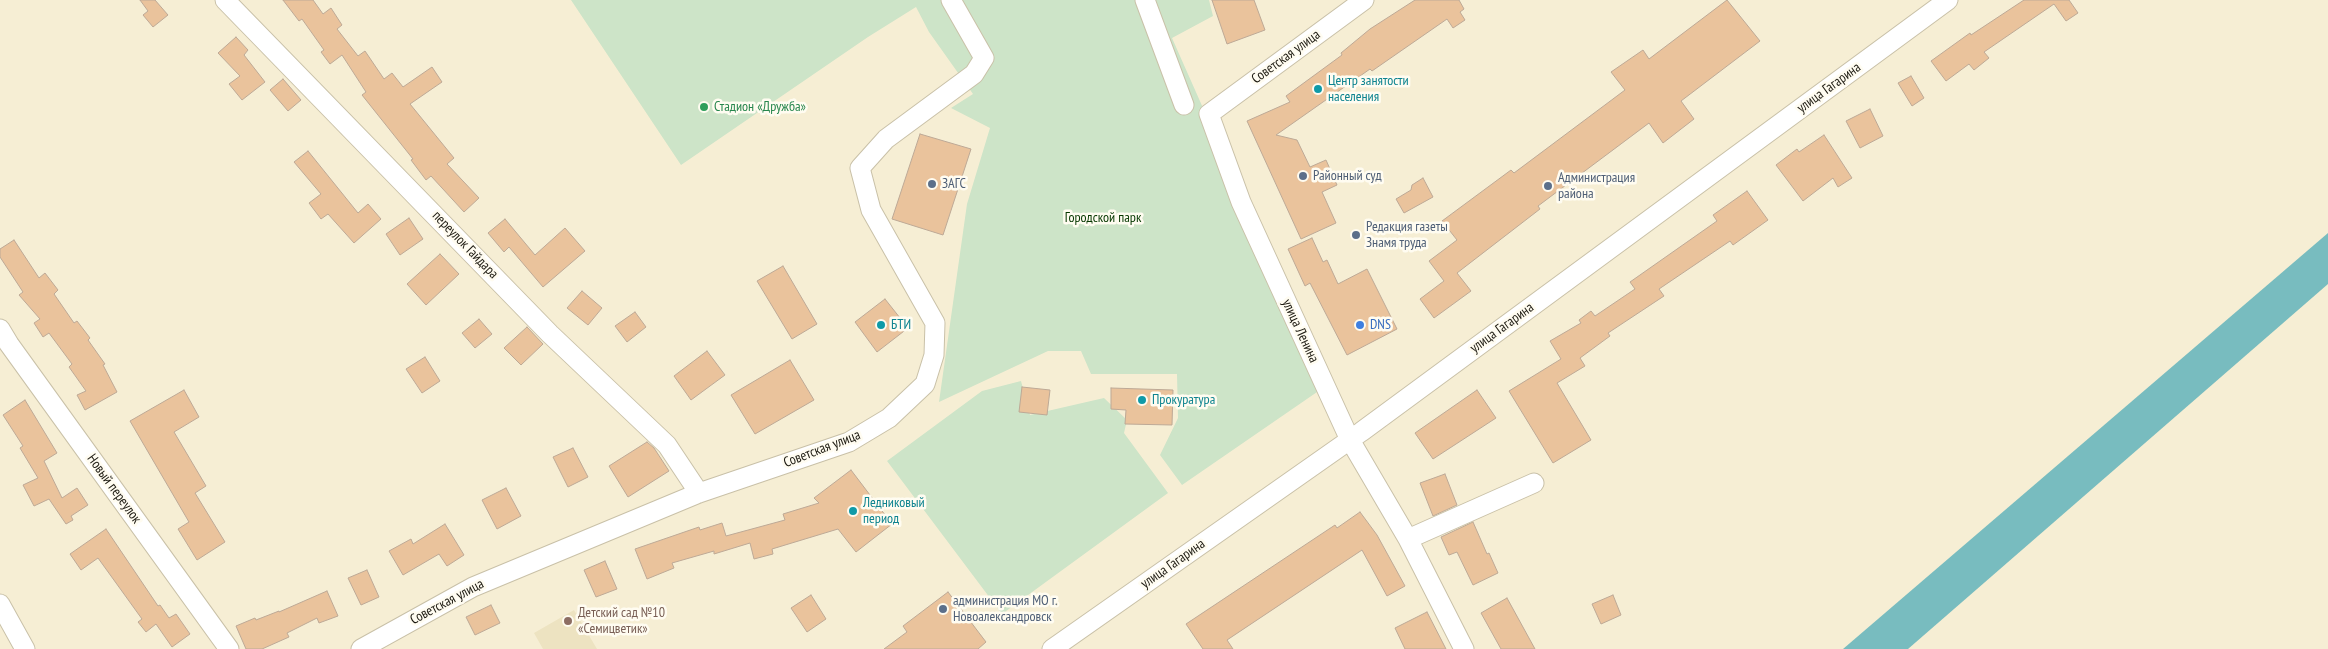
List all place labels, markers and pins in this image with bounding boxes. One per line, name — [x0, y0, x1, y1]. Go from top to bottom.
place label: Центр занятости населения — [1328, 73, 1409, 105]
marker: Центр занятости населения — [1312, 83, 1324, 95]
place label: Стадион «Дружба» — [714, 99, 806, 115]
marker: Стадион «Дружба» — [698, 101, 710, 113]
place label: Районный суд — [1313, 168, 1382, 184]
marker: Районный суд — [1297, 170, 1309, 182]
place label: Администрация района — [1558, 170, 1635, 202]
place label: ЗАГС — [942, 176, 966, 192]
marker: ЗАГС — [926, 178, 938, 190]
marker: Администрация района — [1542, 180, 1554, 192]
place label: Редакция газеты Знамя труда — [1366, 219, 1448, 252]
marker: Редакция газеты Знамя труда — [1350, 229, 1362, 241]
place label: БТИ — [891, 317, 911, 333]
place label: DNS — [1370, 317, 1391, 333]
marker: БТИ — [875, 319, 887, 331]
marker: DNS — [1354, 319, 1366, 331]
place label: Прокуратура — [1152, 392, 1215, 408]
marker: Прокуратура — [1136, 394, 1148, 406]
place label: Ледниковый период — [863, 495, 925, 528]
marker: Ледниковый период — [847, 505, 859, 517]
place label: администрация МО г. Новоалександровск — [953, 593, 1057, 626]
marker: администрация МО г. Новоалександровск — [937, 603, 949, 615]
place label: Детский сад №10 «Семицветик» — [578, 605, 665, 638]
marker: Детский сад №10 «Семицветик» — [562, 615, 574, 627]

